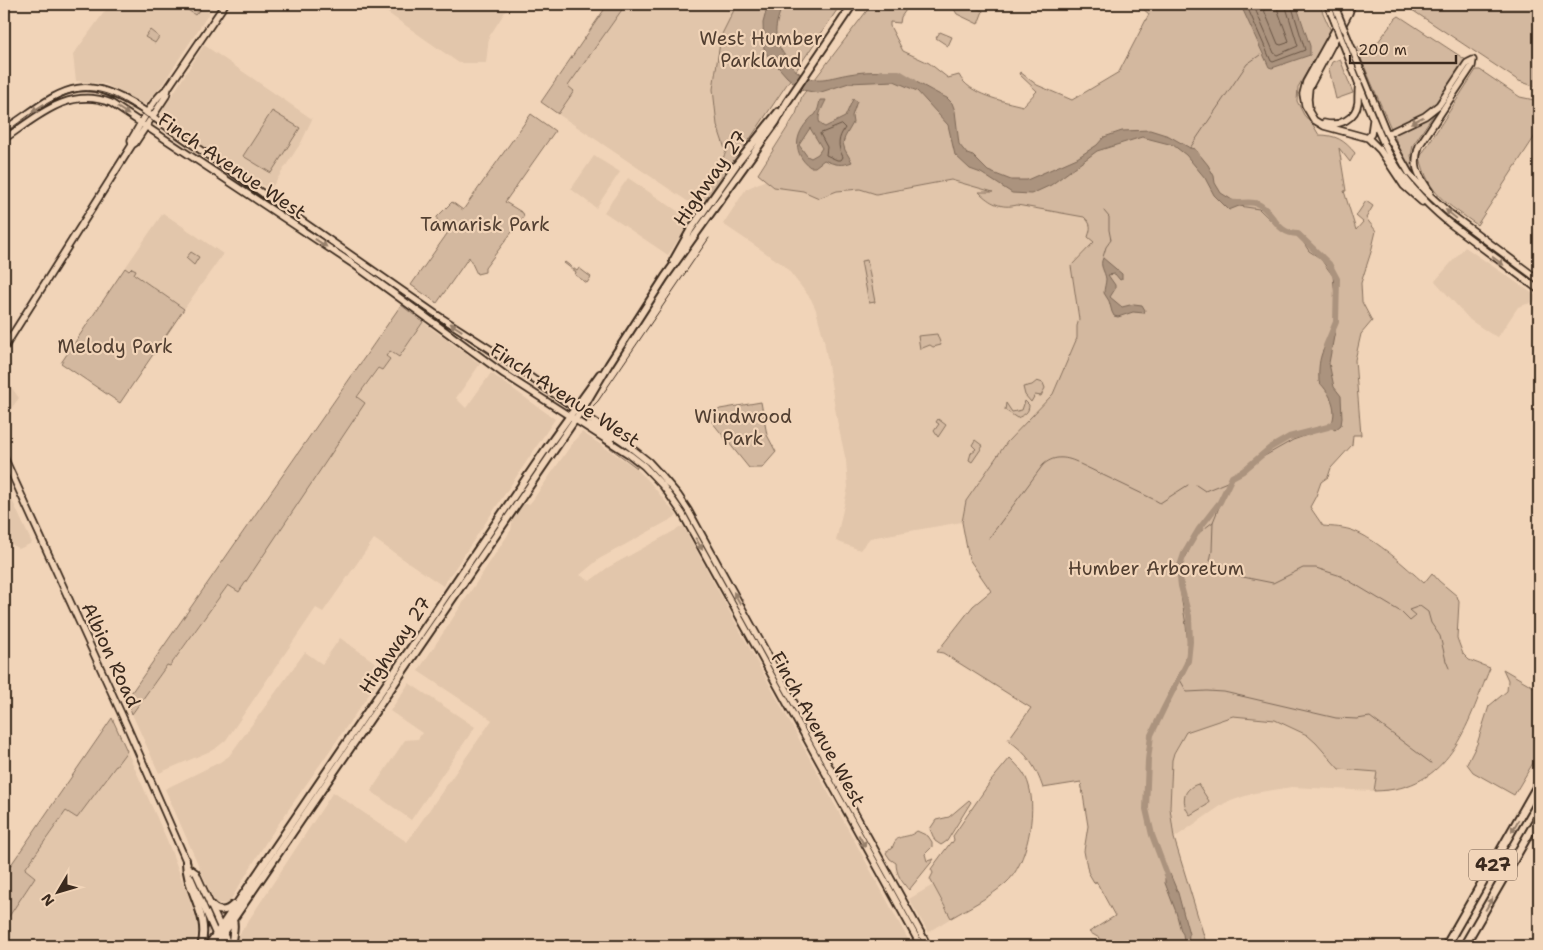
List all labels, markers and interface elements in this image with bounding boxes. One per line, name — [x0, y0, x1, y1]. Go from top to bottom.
park label: West Humber Parkland — [699, 26, 823, 73]
scale bar — [1350, 32, 1457, 64]
text: 200 m — [1358, 40, 1407, 60]
one-way arrow — [31, 103, 44, 112]
one-way arrow — [116, 106, 130, 116]
street label: Finch Avenue West — [153, 107, 311, 225]
one-way arrow — [1410, 116, 1424, 124]
street label: Highway 27 — [668, 125, 752, 231]
one-way arrow — [1445, 209, 1458, 220]
park label: Tamarisk Park — [420, 212, 550, 237]
one-way arrow — [314, 238, 328, 248]
one-way arrow — [1491, 255, 1504, 266]
one-way arrow — [449, 322, 463, 332]
park label: Melody Park — [57, 334, 173, 359]
street label: Finch Avenue West — [485, 337, 645, 453]
park label: Windwood Park — [694, 404, 792, 451]
one-way arrow — [695, 537, 703, 552]
park label: Humber Arboretum — [1068, 556, 1244, 581]
street label: Highway 27 — [353, 592, 437, 698]
one-way arrow — [732, 592, 741, 605]
street label: Albion Road — [76, 599, 146, 711]
street label: Finch Avenue West — [765, 647, 871, 811]
one-way arrow — [1511, 819, 1520, 833]
one-way arrow — [858, 834, 867, 847]
road number: 427 — [1469, 850, 1517, 880]
north arrow — [32, 868, 82, 918]
text: N — [37, 890, 58, 910]
one-way arrow — [1484, 897, 1493, 911]

